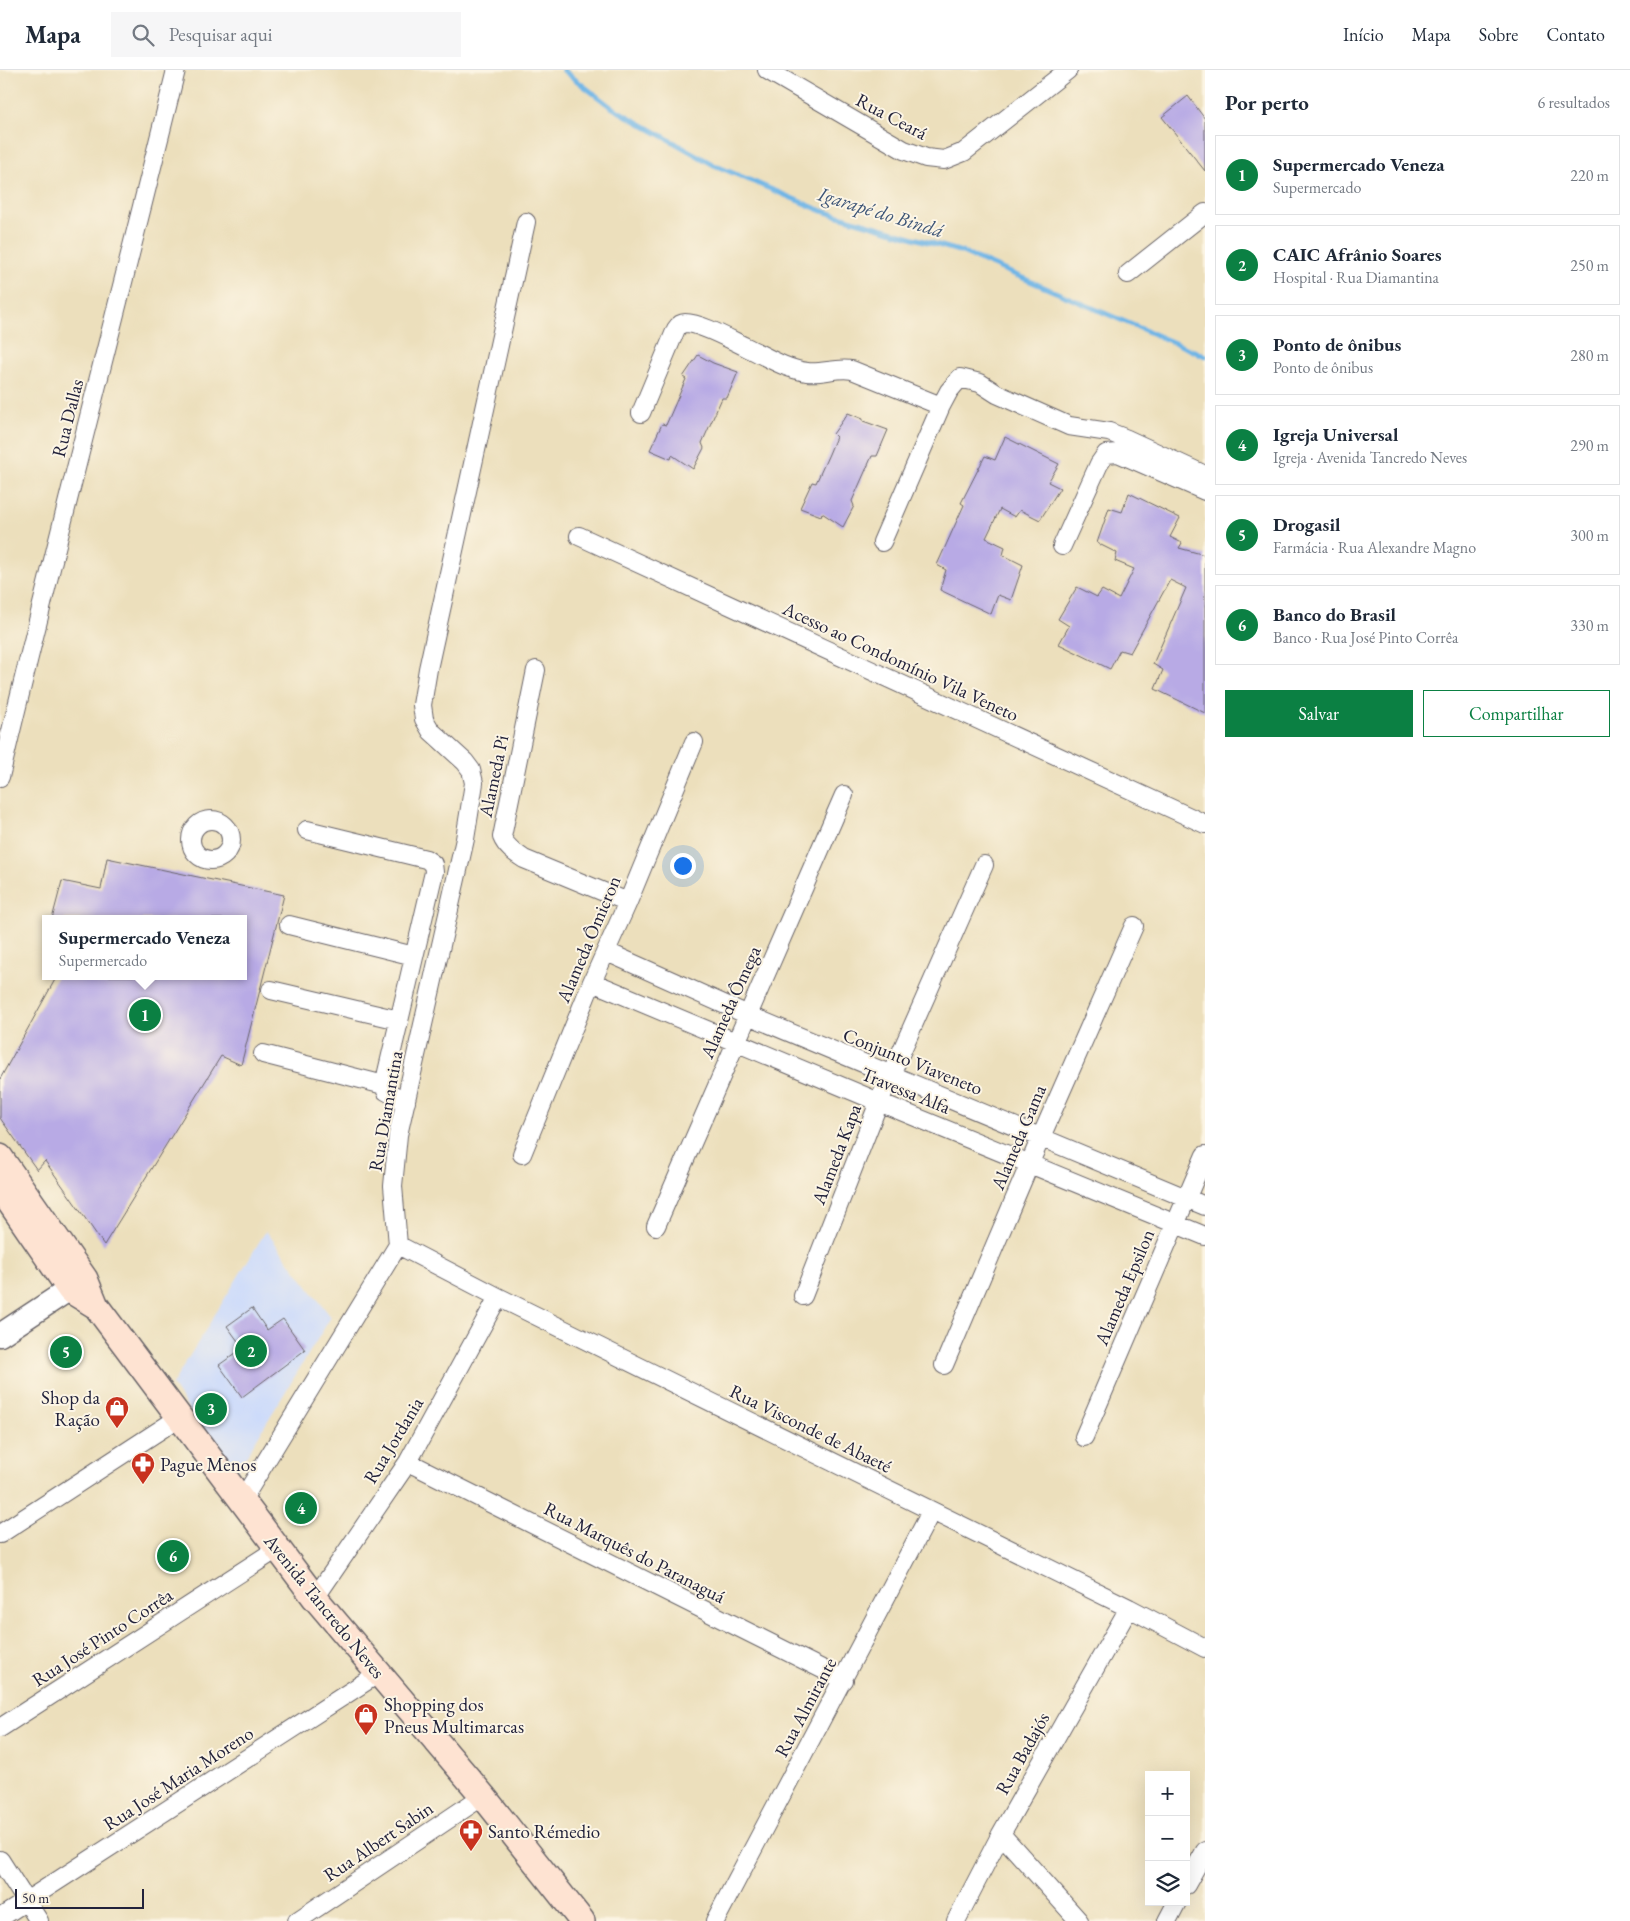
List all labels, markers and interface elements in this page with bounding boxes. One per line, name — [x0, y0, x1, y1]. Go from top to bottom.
search box — [111, 12, 461, 57]
text: Mapa — [25, 19, 81, 50]
icon: search — [129, 21, 157, 49]
text: Pesquisar aqui — [169, 22, 272, 47]
text: Início — [1343, 23, 1384, 46]
text: Mapa — [1412, 23, 1451, 46]
text: Sobre — [1479, 23, 1518, 46]
text: Contato — [1546, 23, 1605, 46]
street label: Rua Ceará — [852, 87, 932, 146]
text: Por perto — [1225, 89, 1309, 116]
text: 6 resultados — [1538, 92, 1610, 113]
text: Supermercado Veneza — [1273, 152, 1445, 177]
text: 1 — [1238, 165, 1246, 186]
text: 220 m — [1570, 165, 1609, 186]
text: Supermercado — [1273, 177, 1361, 198]
water label: Igarapé do Bindá — [814, 180, 947, 244]
text: CAIC Afrânio Soares — [1273, 242, 1442, 267]
text: 2 — [1238, 255, 1246, 276]
text: 250 m — [1570, 255, 1609, 276]
text: Hospital · Rua Diamantina — [1273, 267, 1439, 288]
text: Ponto de ônibus — [1273, 332, 1401, 357]
text: 3 — [1238, 345, 1246, 366]
text: 280 m — [1570, 345, 1609, 366]
text: Ponto de ônibus — [1273, 357, 1373, 378]
street label: Rua Dallas — [46, 376, 89, 460]
text: Igreja Universal — [1273, 422, 1398, 447]
text: 4 — [1238, 435, 1246, 456]
text: 290 m — [1570, 435, 1609, 456]
text: Igreja · Avenida Tancredo Neves — [1273, 447, 1467, 468]
text: Drogasil — [1273, 512, 1340, 537]
text: 5 — [1238, 525, 1246, 546]
text: 300 m — [1570, 525, 1609, 546]
text: Farmácia · Rua Alexandre Magno — [1273, 537, 1476, 558]
street label: Acesso ao Condomínio Vila Veneto — [778, 595, 1023, 727]
text: Banco do Brasil — [1273, 602, 1396, 627]
text: 6 — [1238, 615, 1246, 636]
text: 330 m — [1570, 615, 1609, 636]
text: Banco · Rua José Pinto Corrêa — [1273, 627, 1458, 648]
button: Salvar — [1225, 690, 1413, 737]
button: Compartilhar — [1423, 690, 1610, 737]
street label: Alameda Pi — [472, 732, 514, 820]
your location — [670, 853, 696, 879]
street label: Alameda Ômicron — [550, 872, 626, 1007]
popup — [42, 915, 247, 980]
text: Supermercado Veneza — [59, 925, 230, 950]
street label: Alameda Ômega — [694, 942, 767, 1063]
text: Supermercado — [59, 950, 147, 971]
pin: 1 — [129, 996, 161, 1034]
street label: Conjunto Viaveneto — [839, 1022, 986, 1101]
street label: Rua Diamantina — [363, 1048, 408, 1173]
street label: Travessa Alfa — [857, 1061, 955, 1120]
street label: Alameda Gama — [985, 1080, 1052, 1195]
street label: Alameda Kapa — [805, 1100, 867, 1209]
street label: Alameda Epsilon — [1088, 1225, 1160, 1350]
pin: 2 — [235, 1332, 267, 1370]
pin: 5 — [50, 1333, 82, 1371]
street label: Rua Visconde de Abaeté — [726, 1378, 896, 1479]
place label: Shop da Ração — [41, 1385, 100, 1432]
pin: 3 — [195, 1390, 227, 1428]
street label: Rua Jordania — [358, 1392, 429, 1488]
shop icon: Shop da Ração — [104, 1395, 130, 1429]
pharmacy icon: Pague Menos — [130, 1451, 156, 1485]
place label: Pague Menos — [160, 1452, 256, 1477]
pin: 4 — [285, 1489, 317, 1527]
street label: Rua Marquês do Paranaguá — [540, 1496, 730, 1609]
street label: Avenida Tancredo Neves — [258, 1528, 391, 1684]
pin: 6 — [157, 1537, 189, 1575]
street label: Rua José Pinto Corrêa — [27, 1582, 178, 1692]
street label: Rua Almirante — [769, 1653, 842, 1761]
place label: Shopping dos Pneus Multimarcas — [384, 1692, 524, 1739]
shop icon: Shopping dos Pneus Multimarcas — [353, 1702, 379, 1736]
street label: Rua Badajós — [990, 1708, 1055, 1799]
street label: Rua José Maria Moreno — [98, 1720, 258, 1836]
map controls — [1145, 1771, 1190, 1906]
button: + — [1145, 1771, 1190, 1816]
street label: Rua Albert Sabin — [319, 1796, 438, 1887]
button: − — [1145, 1816, 1190, 1861]
pharmacy icon: Santo Rémedio — [458, 1818, 484, 1852]
place label: Santo Rémedio — [488, 1819, 600, 1844]
button: layers — [1145, 1861, 1190, 1906]
scale bar — [15, 1886, 144, 1909]
text: 50 m — [22, 1889, 49, 1907]

